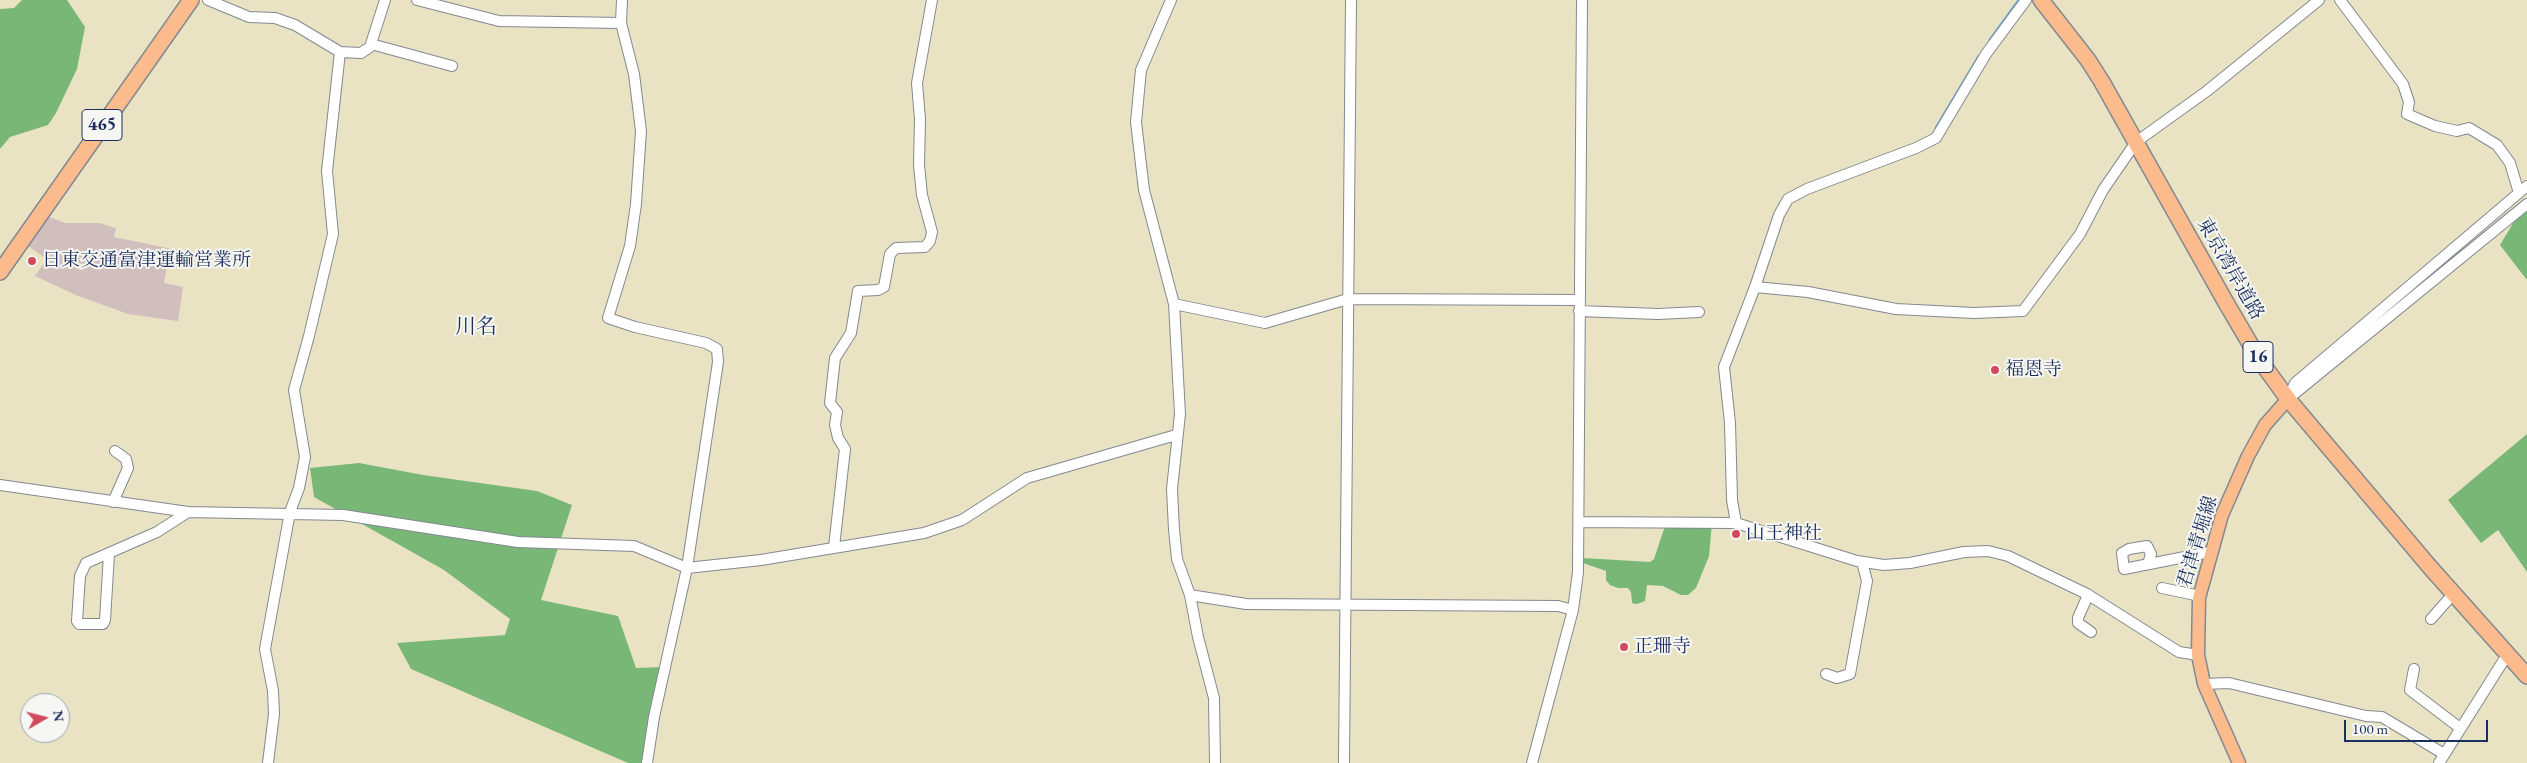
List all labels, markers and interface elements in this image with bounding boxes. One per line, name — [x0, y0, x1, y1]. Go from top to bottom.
road number: 465 — [82, 110, 122, 140]
street label: 東京湾岸道路 — [2192, 214, 2268, 324]
place label: 日東交通富津運輸営業所 — [42, 250, 251, 272]
marker: 日東交通富津運輸営業所 — [26, 255, 38, 267]
district label: 川名 — [455, 314, 497, 340]
road number: 16 — [2243, 342, 2273, 372]
place label: 福恩寺 — [2005, 359, 2062, 381]
marker: 福恩寺 — [1989, 364, 2001, 376]
street label: 君津青堀線 — [2173, 493, 2223, 591]
place label: 山王神社 — [1746, 523, 1822, 545]
marker: 山王神社 — [1730, 528, 1742, 540]
place label: 正珊寺 — [1634, 636, 1691, 658]
marker: 正珊寺 — [1618, 641, 1630, 653]
north arrow — [20, 693, 70, 743]
text: N — [49, 709, 69, 723]
scale bar — [2347, 710, 2491, 742]
text: 100 m — [2352, 719, 2388, 738]

